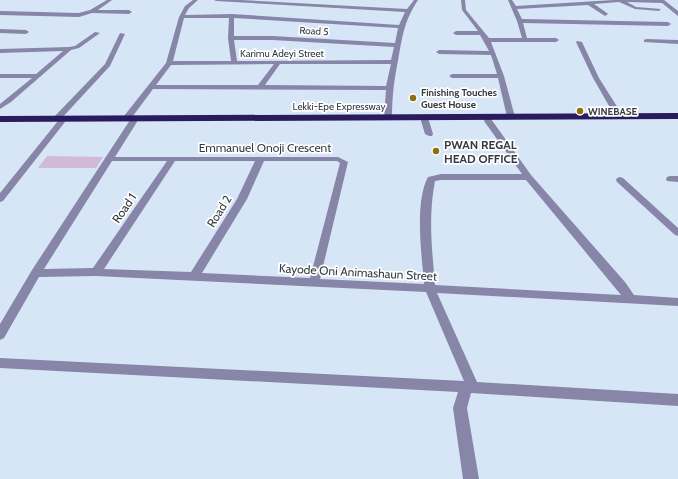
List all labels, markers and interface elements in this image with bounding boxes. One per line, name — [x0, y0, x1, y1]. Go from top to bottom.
street label: Road 5 — [299, 24, 329, 38]
street label: Karimu Adeyi Street — [240, 47, 325, 60]
place label: Finishing Touches Guest House — [421, 86, 497, 111]
marker: Finishing Touches Guest House — [408, 93, 418, 103]
street label: Lekki-Epe Expressway — [293, 100, 385, 113]
place label: WINEBASE — [588, 105, 638, 118]
marker: WINEBASE — [575, 106, 585, 116]
place label: PWAN REGAL HEAD OFFICE — [444, 137, 518, 166]
street label: Emmanuel Onoji Crescent — [199, 140, 331, 155]
marker: PWAN REGAL HEAD OFFICE — [431, 146, 441, 156]
street label: Road 1 — [109, 190, 139, 226]
street label: Road 2 — [203, 192, 235, 230]
street label: Kayode Oni Animashaun Street — [279, 260, 437, 284]

